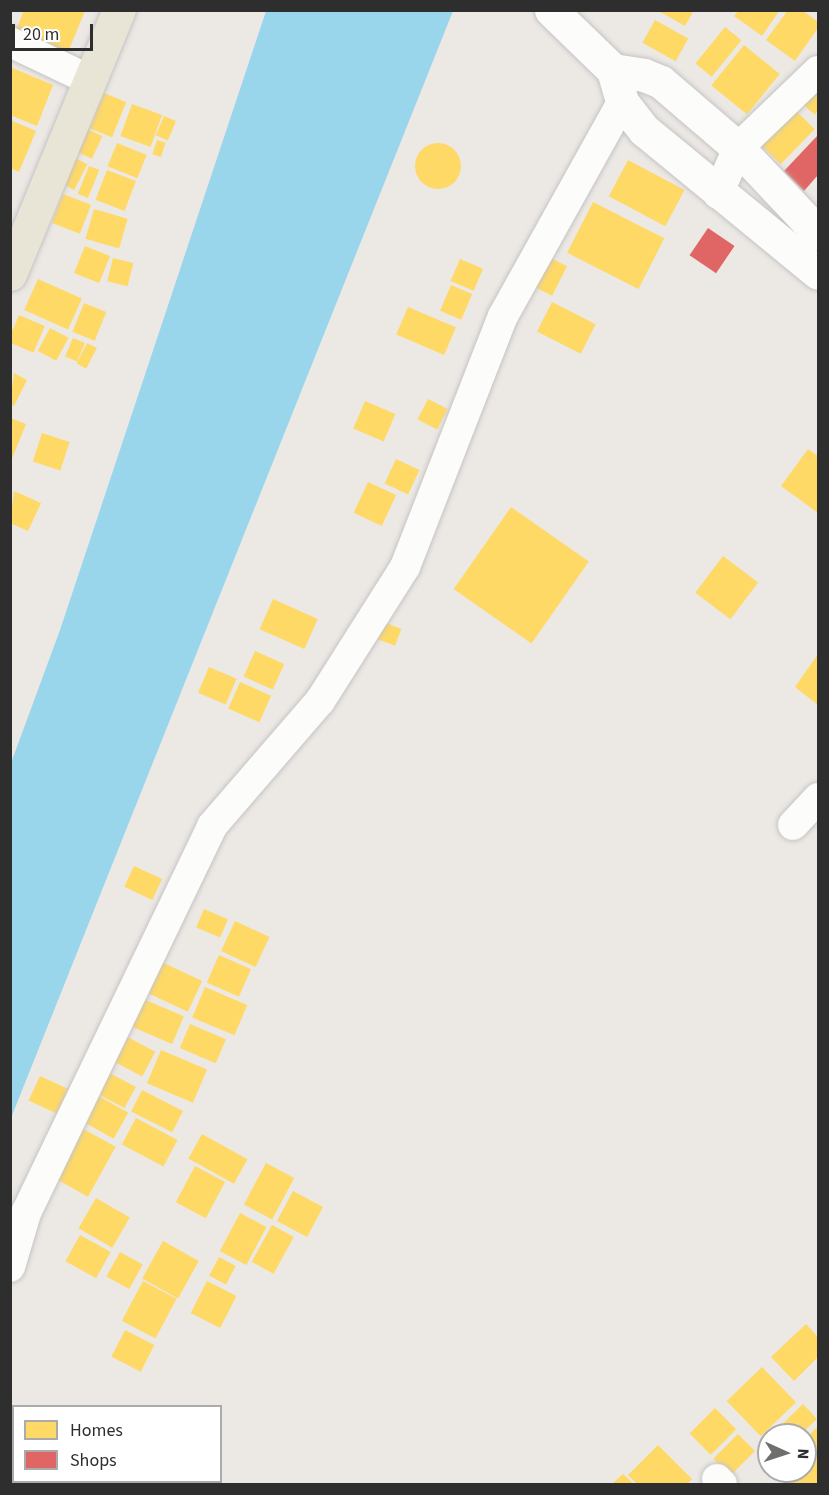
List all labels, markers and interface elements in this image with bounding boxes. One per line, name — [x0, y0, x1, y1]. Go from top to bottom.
scale bar — [15, 12, 96, 50]
text: 20 m — [23, 22, 59, 47]
legend — [12, 1405, 222, 1483]
text: Homes — [70, 1418, 123, 1443]
north arrow — [757, 1423, 817, 1483]
text: Shops — [70, 1448, 117, 1473]
text: N — [792, 1448, 814, 1460]

